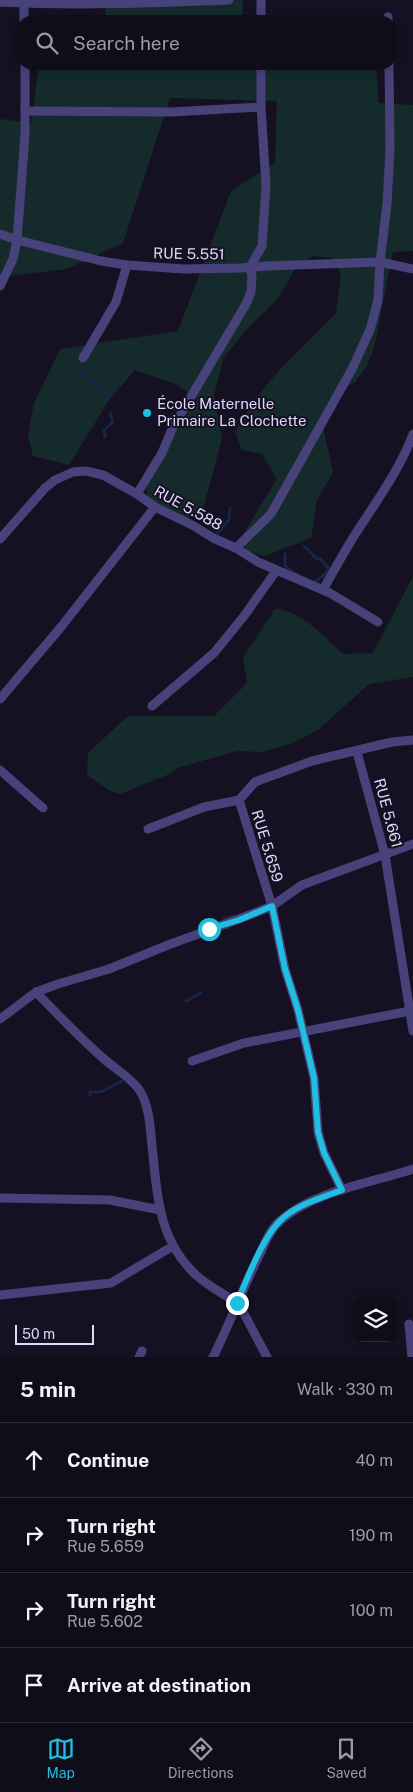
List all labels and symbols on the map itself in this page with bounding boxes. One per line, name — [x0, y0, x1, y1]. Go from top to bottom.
street label: RUE 5.551 — [153, 244, 225, 263]
place label: École Maternelle Primaire La Clochette — [157, 395, 306, 429]
marker: École Maternelle Primaire La Clochette — [141, 407, 153, 419]
street label: RUE 5.588 — [151, 482, 225, 533]
street label: RUE 5.661 — [371, 776, 406, 849]
street label: RUE 5.659 — [248, 808, 287, 884]
route start — [198, 918, 221, 941]
route end — [226, 1292, 249, 1315]
scale bar — [15, 1322, 94, 1345]

